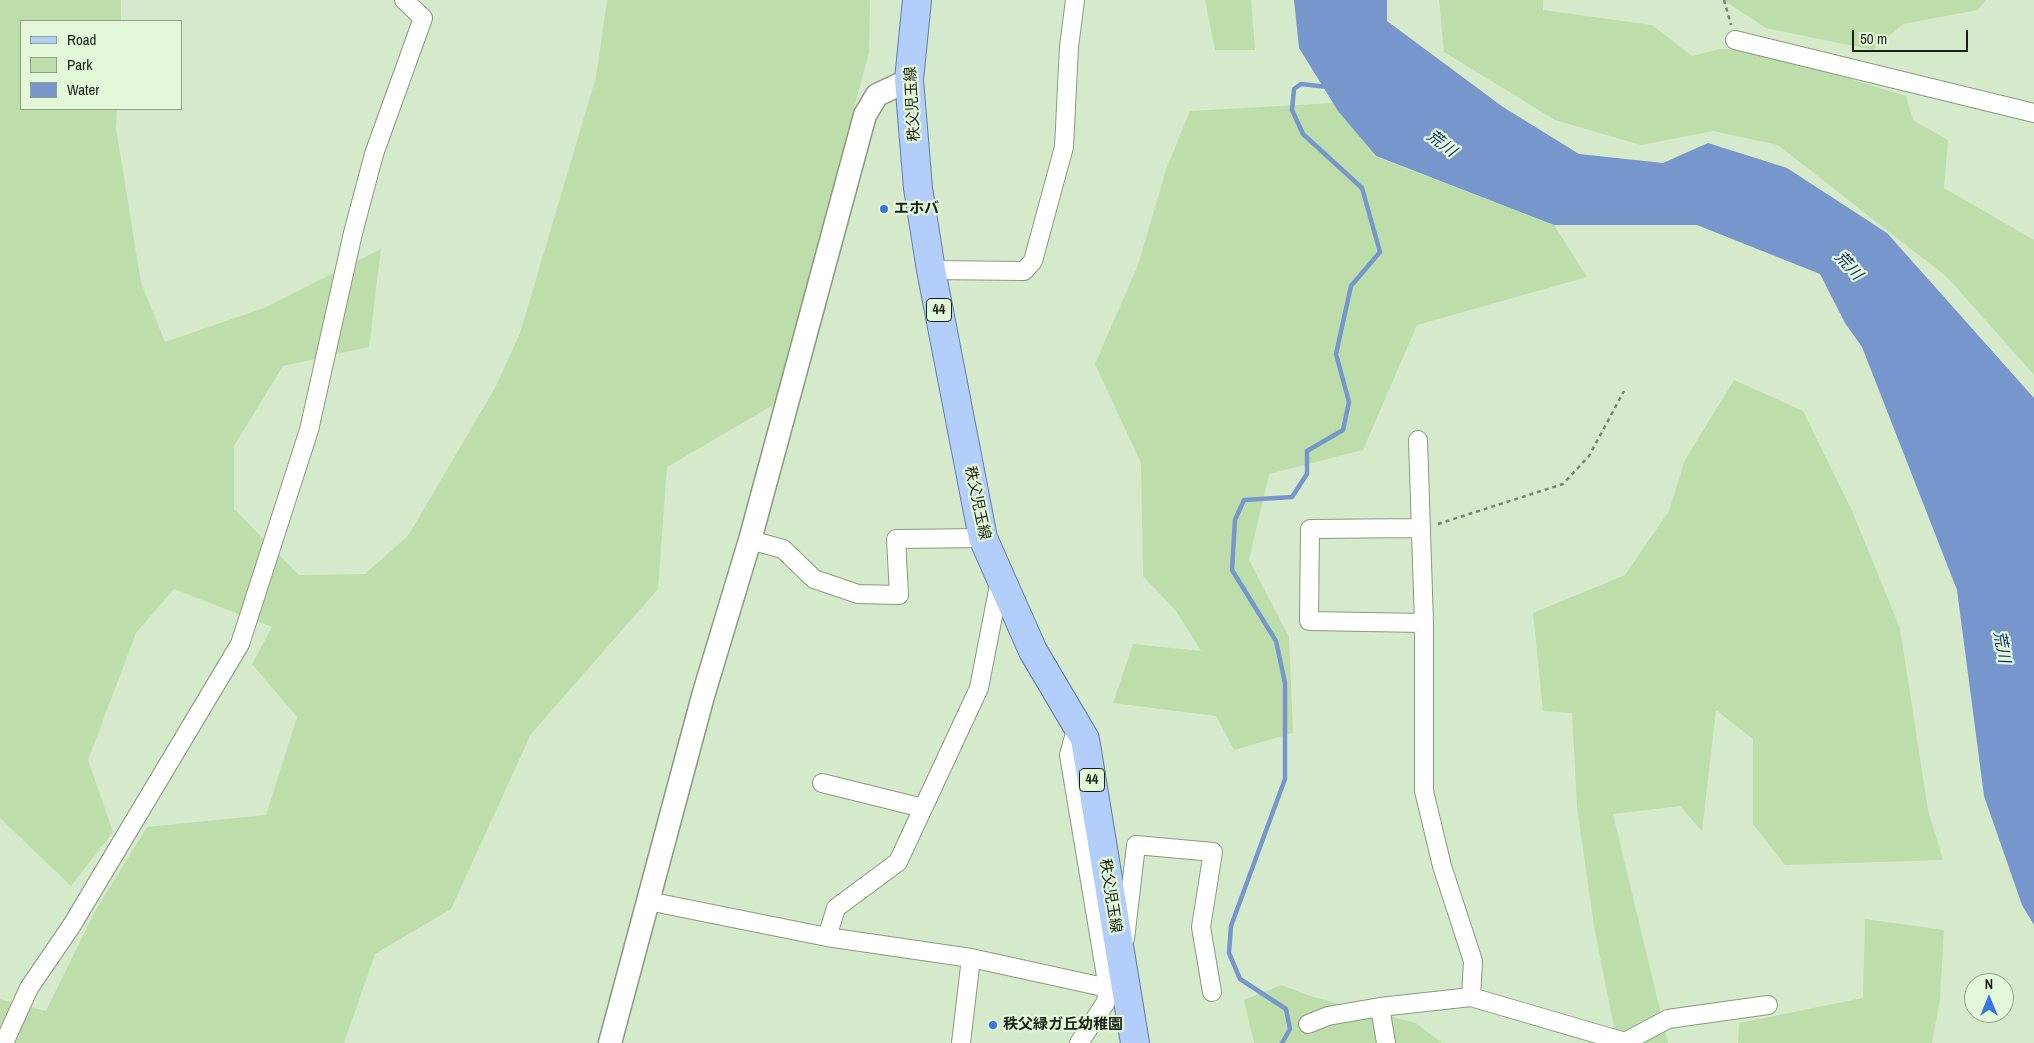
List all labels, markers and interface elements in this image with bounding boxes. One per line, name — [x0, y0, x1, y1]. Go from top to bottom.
legend — [20, 20, 182, 110]
scale bar — [1854, 20, 1970, 52]
text: 50 m — [1860, 28, 1887, 49]
text: Road — [67, 29, 96, 50]
text: Park — [67, 54, 92, 75]
street label: 秩父児玉線 — [902, 66, 924, 142]
text: Water — [67, 79, 99, 100]
water label: 荒川 — [1422, 127, 1460, 161]
place label: エホバ — [894, 200, 939, 218]
marker: エホバ — [878, 203, 890, 215]
water label: 荒川 — [1830, 248, 1866, 284]
road number: 44 — [926, 298, 952, 322]
street label: 秩父児玉線 — [960, 464, 994, 542]
water label: 荒川 — [1989, 629, 2013, 665]
road number: 44 — [1080, 768, 1104, 792]
street label: 秩父児玉線 — [1095, 858, 1125, 934]
north arrow — [1964, 973, 2014, 1023]
text: N — [1985, 975, 1993, 993]
place label: 秩父緑ガ丘幼稚園 — [1003, 1016, 1123, 1034]
marker: 秩父緑ガ丘幼稚園 — [987, 1019, 999, 1031]

